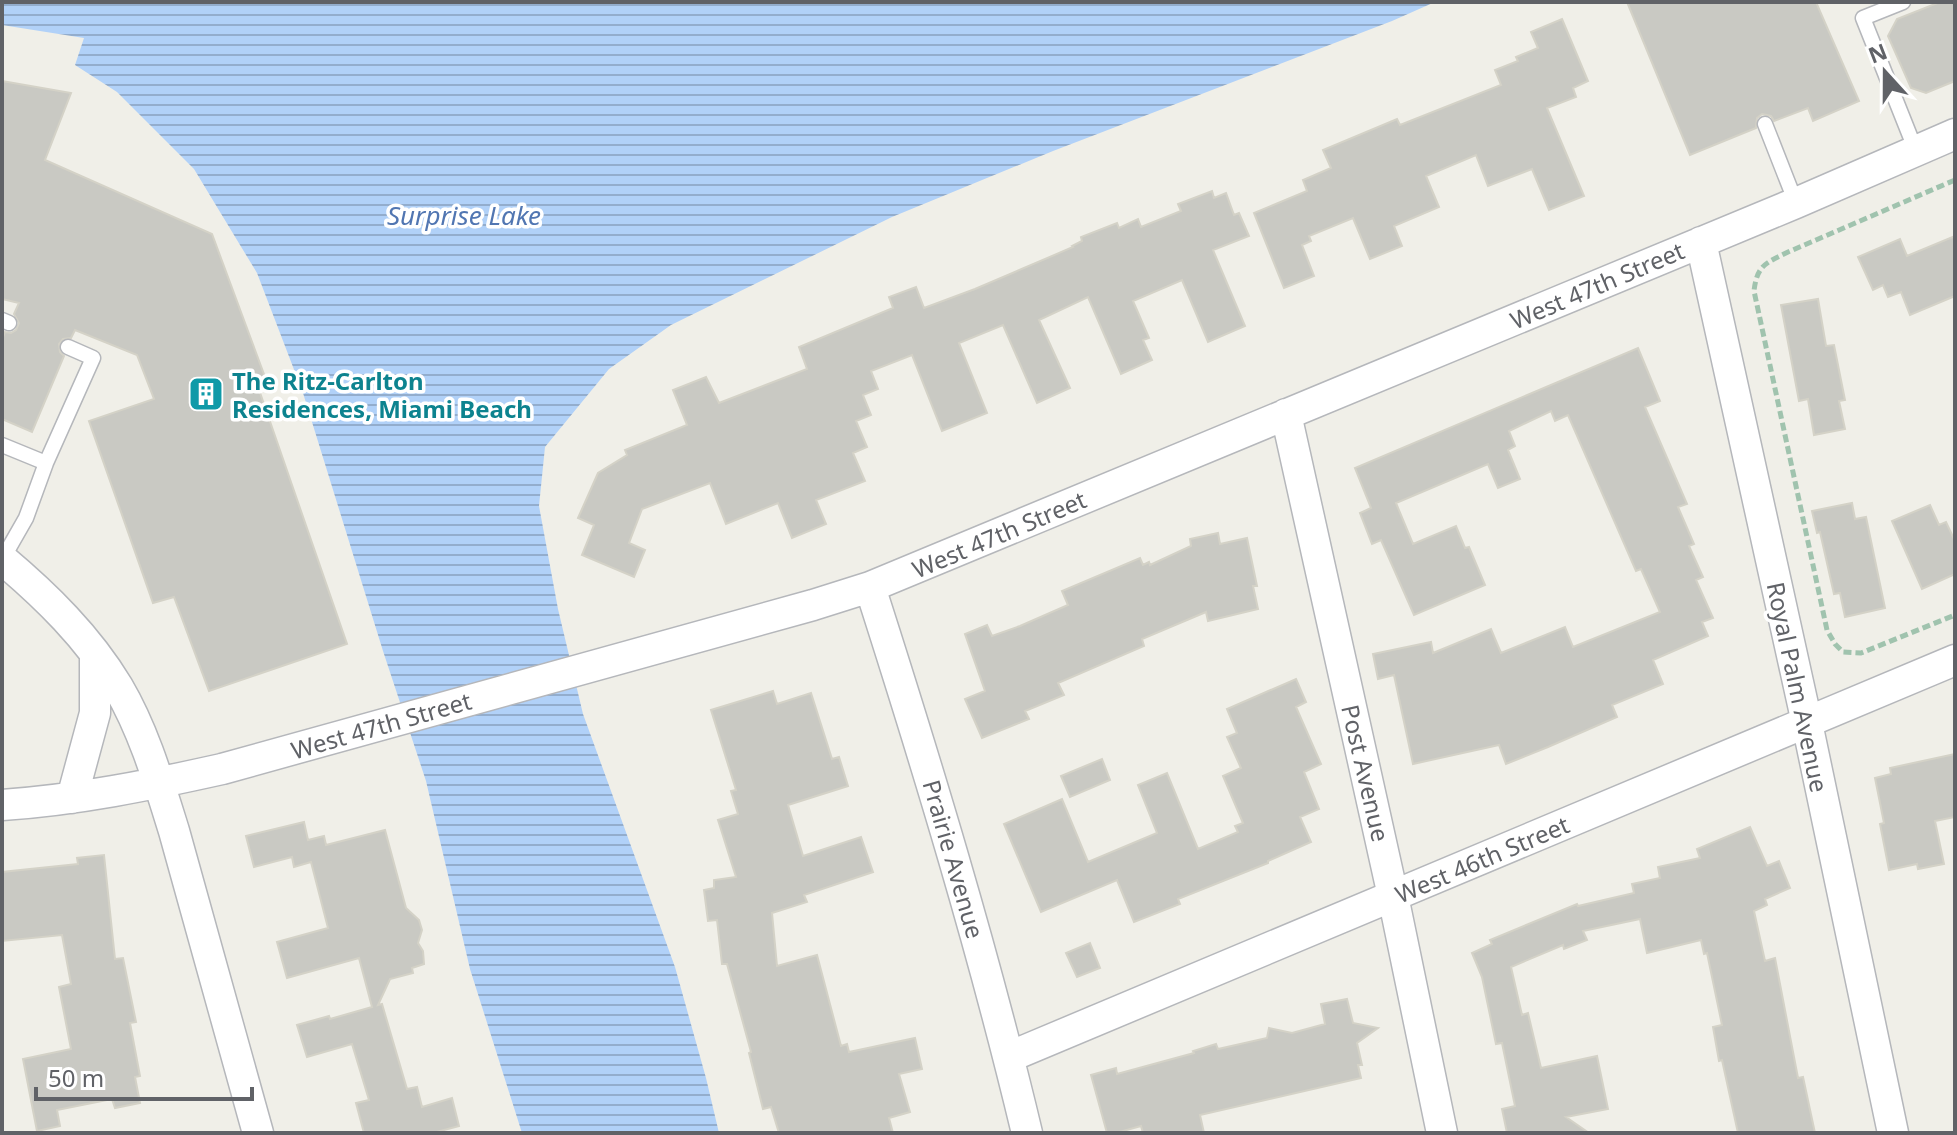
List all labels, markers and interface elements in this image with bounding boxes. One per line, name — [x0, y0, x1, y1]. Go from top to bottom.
north arrow — [1845, 32, 1925, 112]
text: N — [1864, 35, 1891, 70]
water label: Surprise Lake — [387, 197, 541, 233]
street label: West 47th Street — [1505, 233, 1689, 337]
place label: The Ritz-Carlton Residences, Miami Beach — [232, 364, 532, 425]
building icon: The Ritz-Carlton Residences, Miami Beach — [187, 375, 225, 413]
street label: West 47th Street — [907, 482, 1091, 586]
street label: Royal Palm Avenue — [1760, 579, 1836, 795]
street label: West 47th Street — [287, 683, 475, 766]
street label: Post Avenue — [1334, 701, 1398, 845]
street label: Prairie Avenue — [916, 776, 992, 942]
street label: West 46th Street — [1390, 807, 1574, 911]
scale bar — [36, 1051, 252, 1101]
text: 50 m — [48, 1061, 104, 1094]

